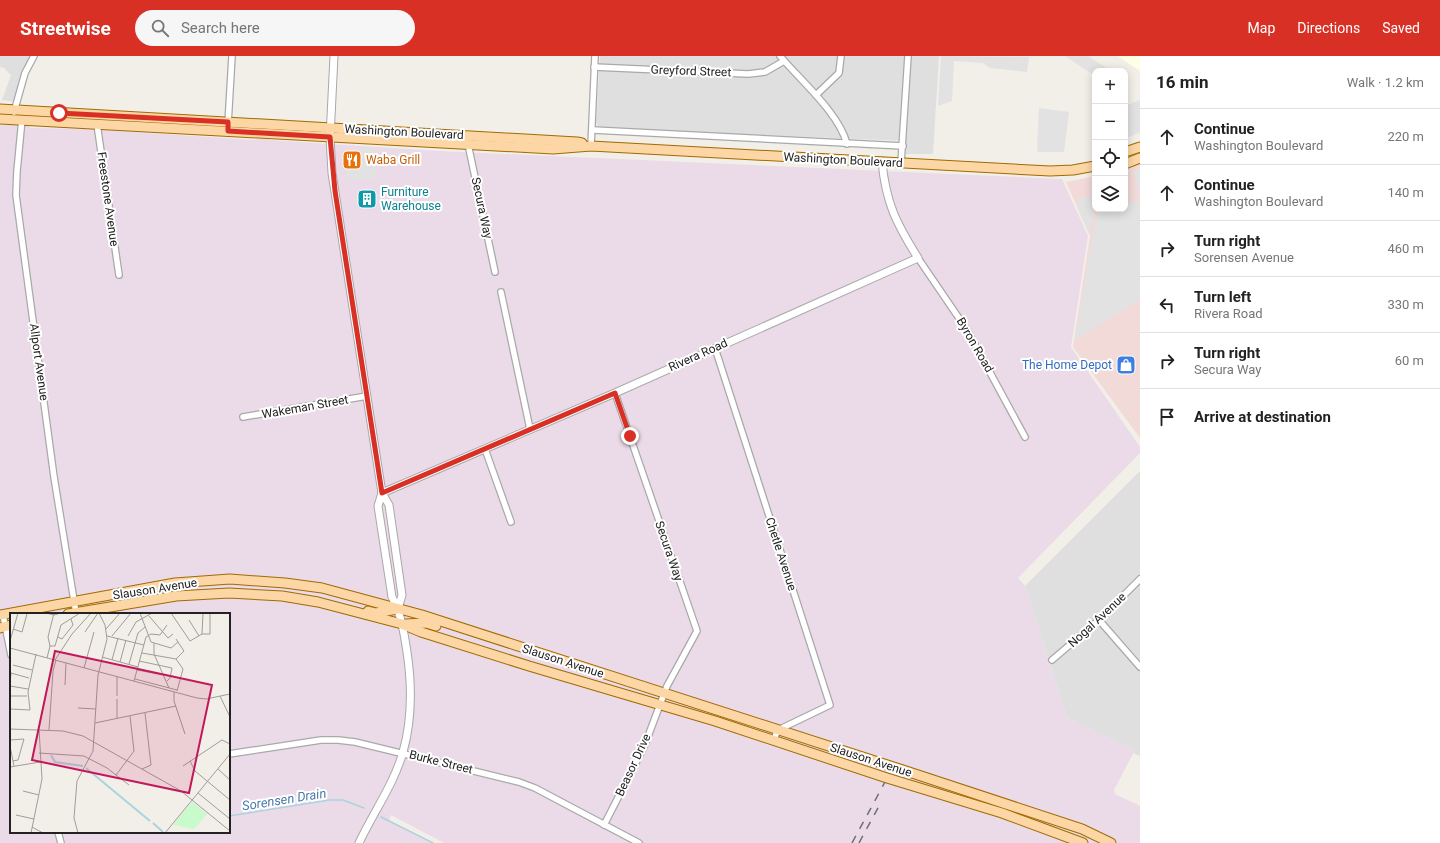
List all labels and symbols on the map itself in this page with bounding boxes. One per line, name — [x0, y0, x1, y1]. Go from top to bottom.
street label: Greyford Street — [651, 63, 732, 79]
route start — [50, 104, 68, 122]
street label: Washington Boulevard — [344, 122, 464, 142]
restaurant icon: Waba Grill — [341, 149, 363, 171]
street label: Washington Boulevard — [783, 150, 903, 170]
street label: Freestone Avenue — [94, 151, 122, 247]
place label: Waba Grill — [366, 153, 420, 167]
street label: Secura Way — [469, 176, 495, 240]
place label: Furniture Warehouse — [381, 185, 441, 213]
building icon: Furniture Warehouse — [356, 188, 378, 210]
street label: Byron Road — [954, 315, 996, 375]
street label: Allport Avenue — [27, 323, 51, 401]
street label: Rivera Road — [666, 336, 730, 374]
shop icon: The Home Depot — [1115, 354, 1137, 376]
place label: The Home Depot — [1022, 358, 1112, 372]
street label: Wakeman Street — [261, 392, 349, 422]
route end — [621, 427, 639, 445]
street label: Chetle Avenue — [763, 516, 799, 592]
street label: Secura Way — [652, 519, 686, 583]
street label: Slauson Avenue — [112, 575, 198, 603]
street label: Nogal Avenue — [1065, 590, 1129, 650]
inset map — [10, 613, 230, 833]
street label: Slauson Avenue — [520, 641, 606, 681]
street label: Beasor Drive — [612, 731, 654, 799]
street label: Slauson Avenue — [828, 740, 914, 780]
street label: Burke Street — [408, 747, 474, 777]
water label: Sorensen Drain — [241, 785, 327, 814]

